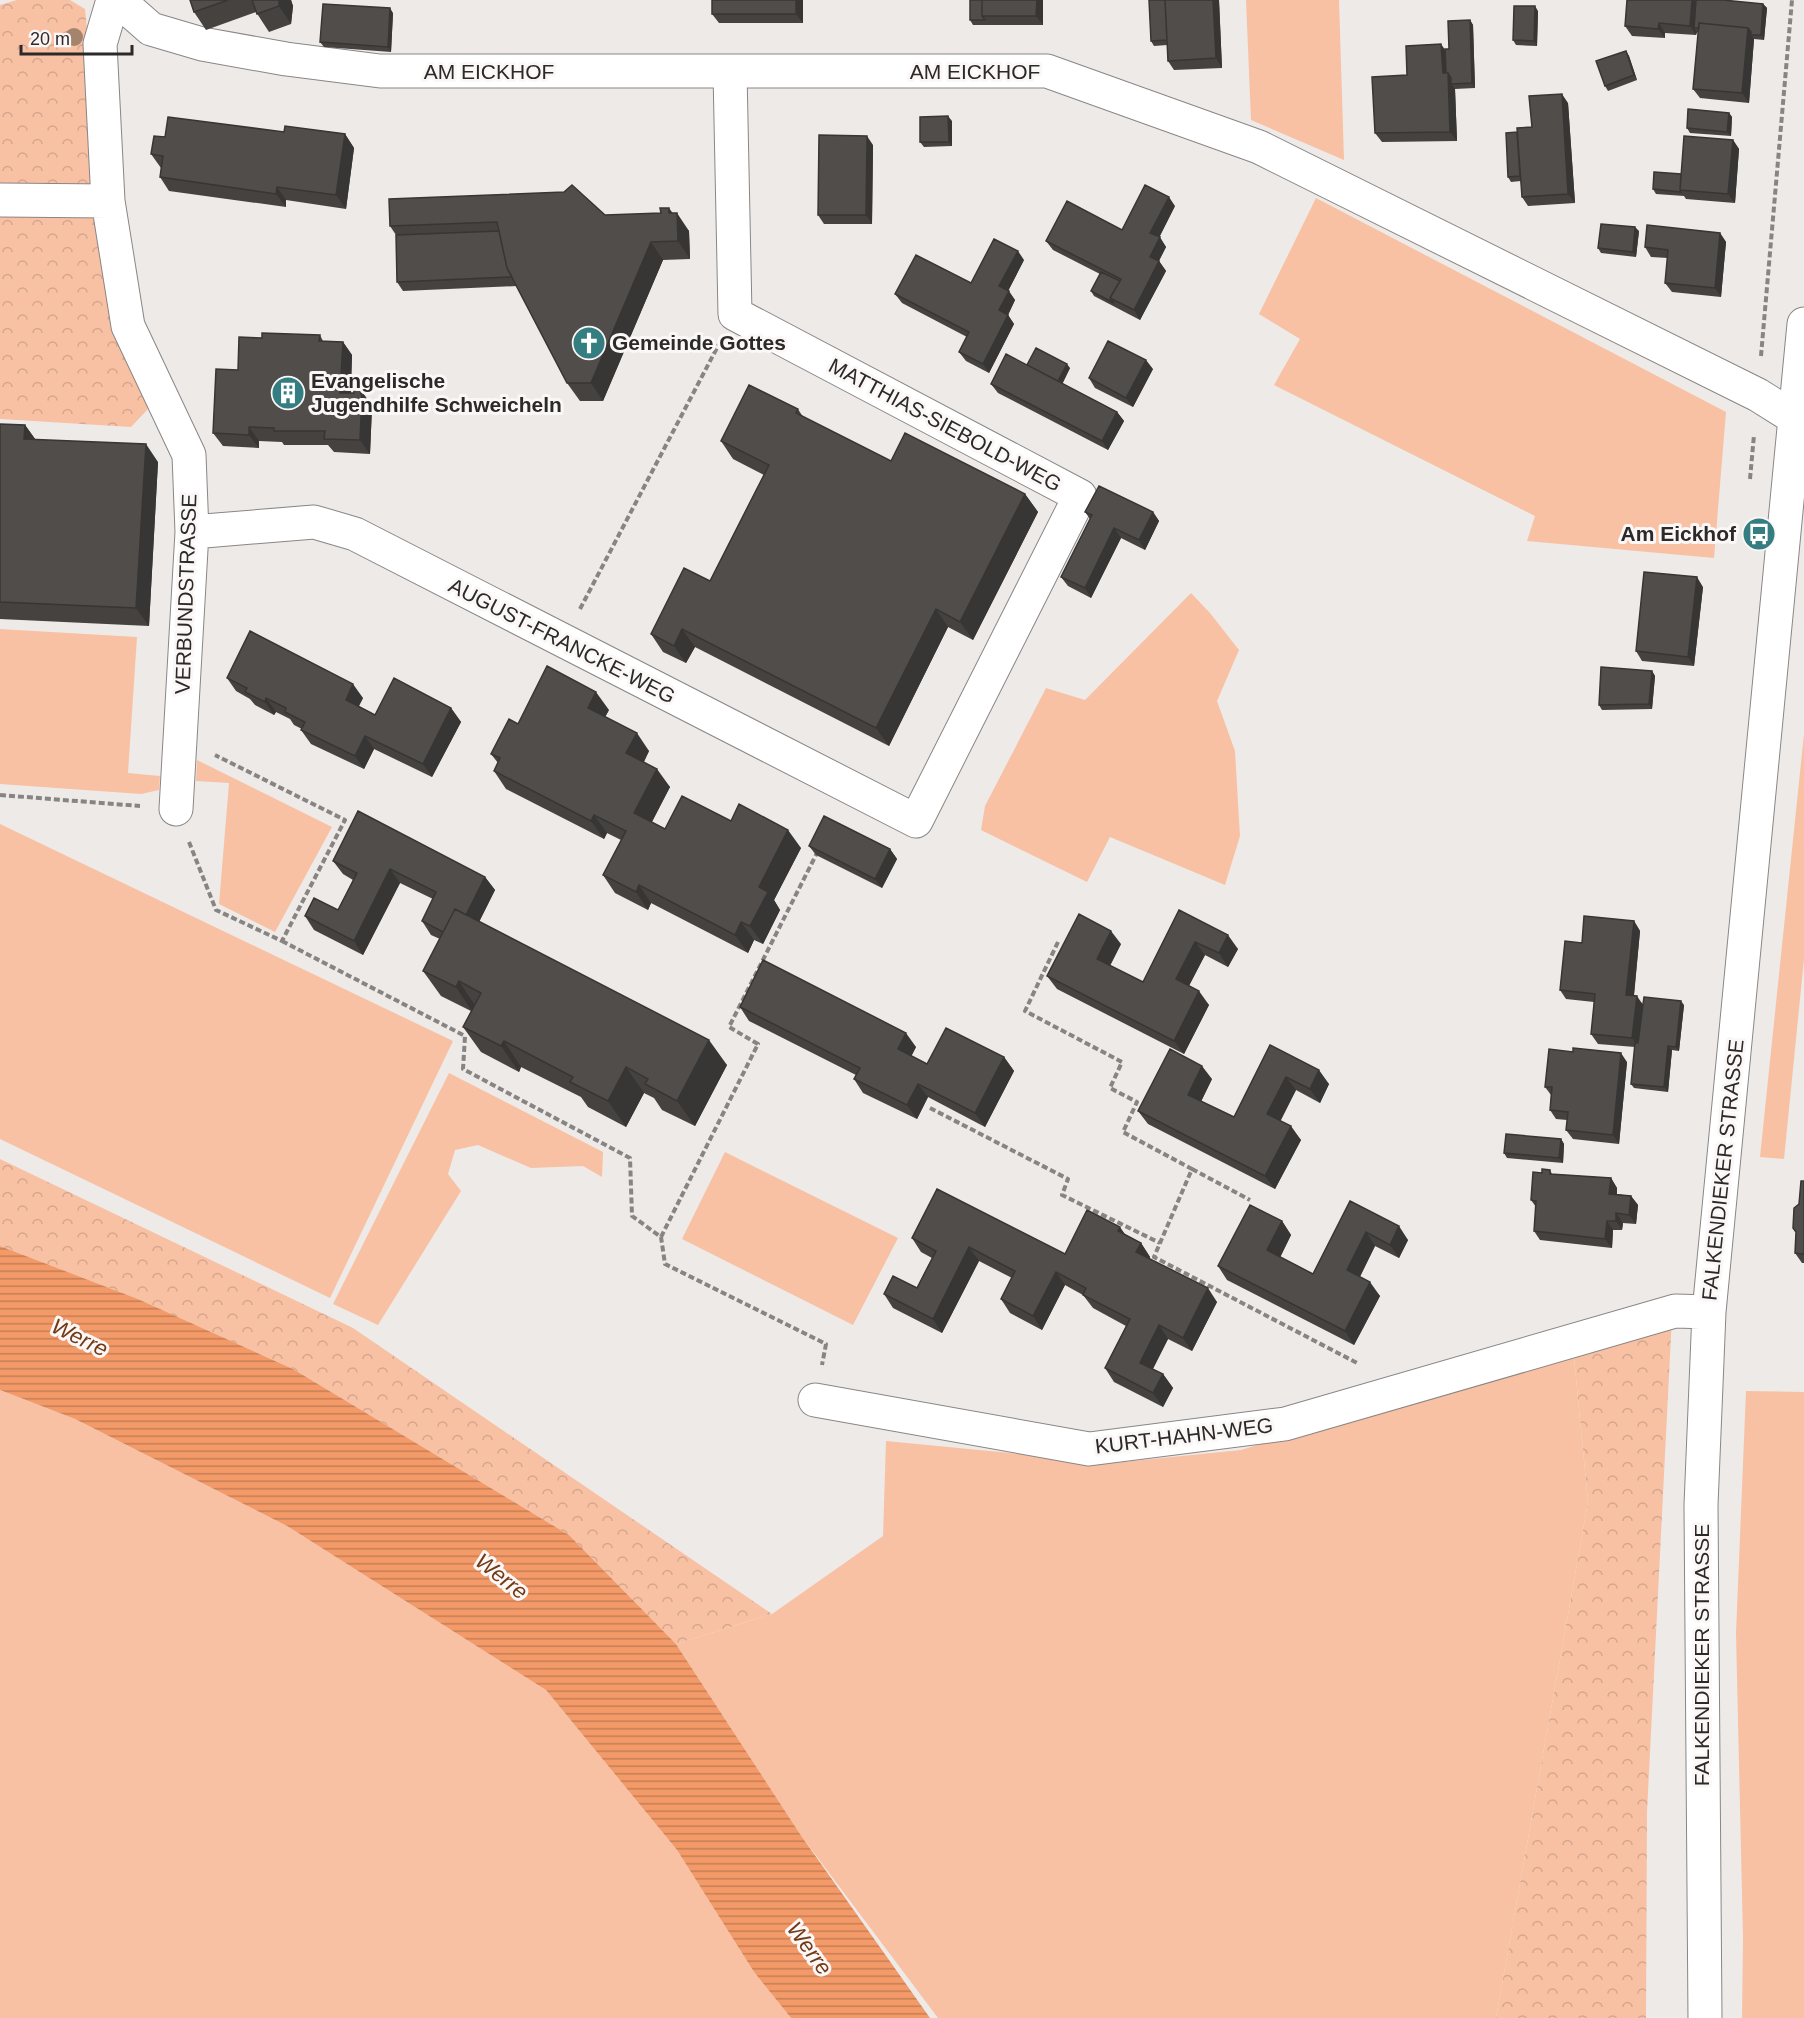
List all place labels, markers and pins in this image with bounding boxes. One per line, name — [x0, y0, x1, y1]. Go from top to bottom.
church icon: Gemeinde Gottes — [571, 325, 607, 361]
place label: Gemeinde Gottes — [612, 331, 786, 354]
place label: Evangelische Jugendhilfe Schweicheln — [311, 369, 562, 416]
building icon: Evangelische Jugendhilfe Schweicheln — [270, 375, 306, 411]
bus stop icon: Am Eickhof — [1741, 516, 1777, 552]
place label: Am Eickhof — [1620, 522, 1737, 545]

